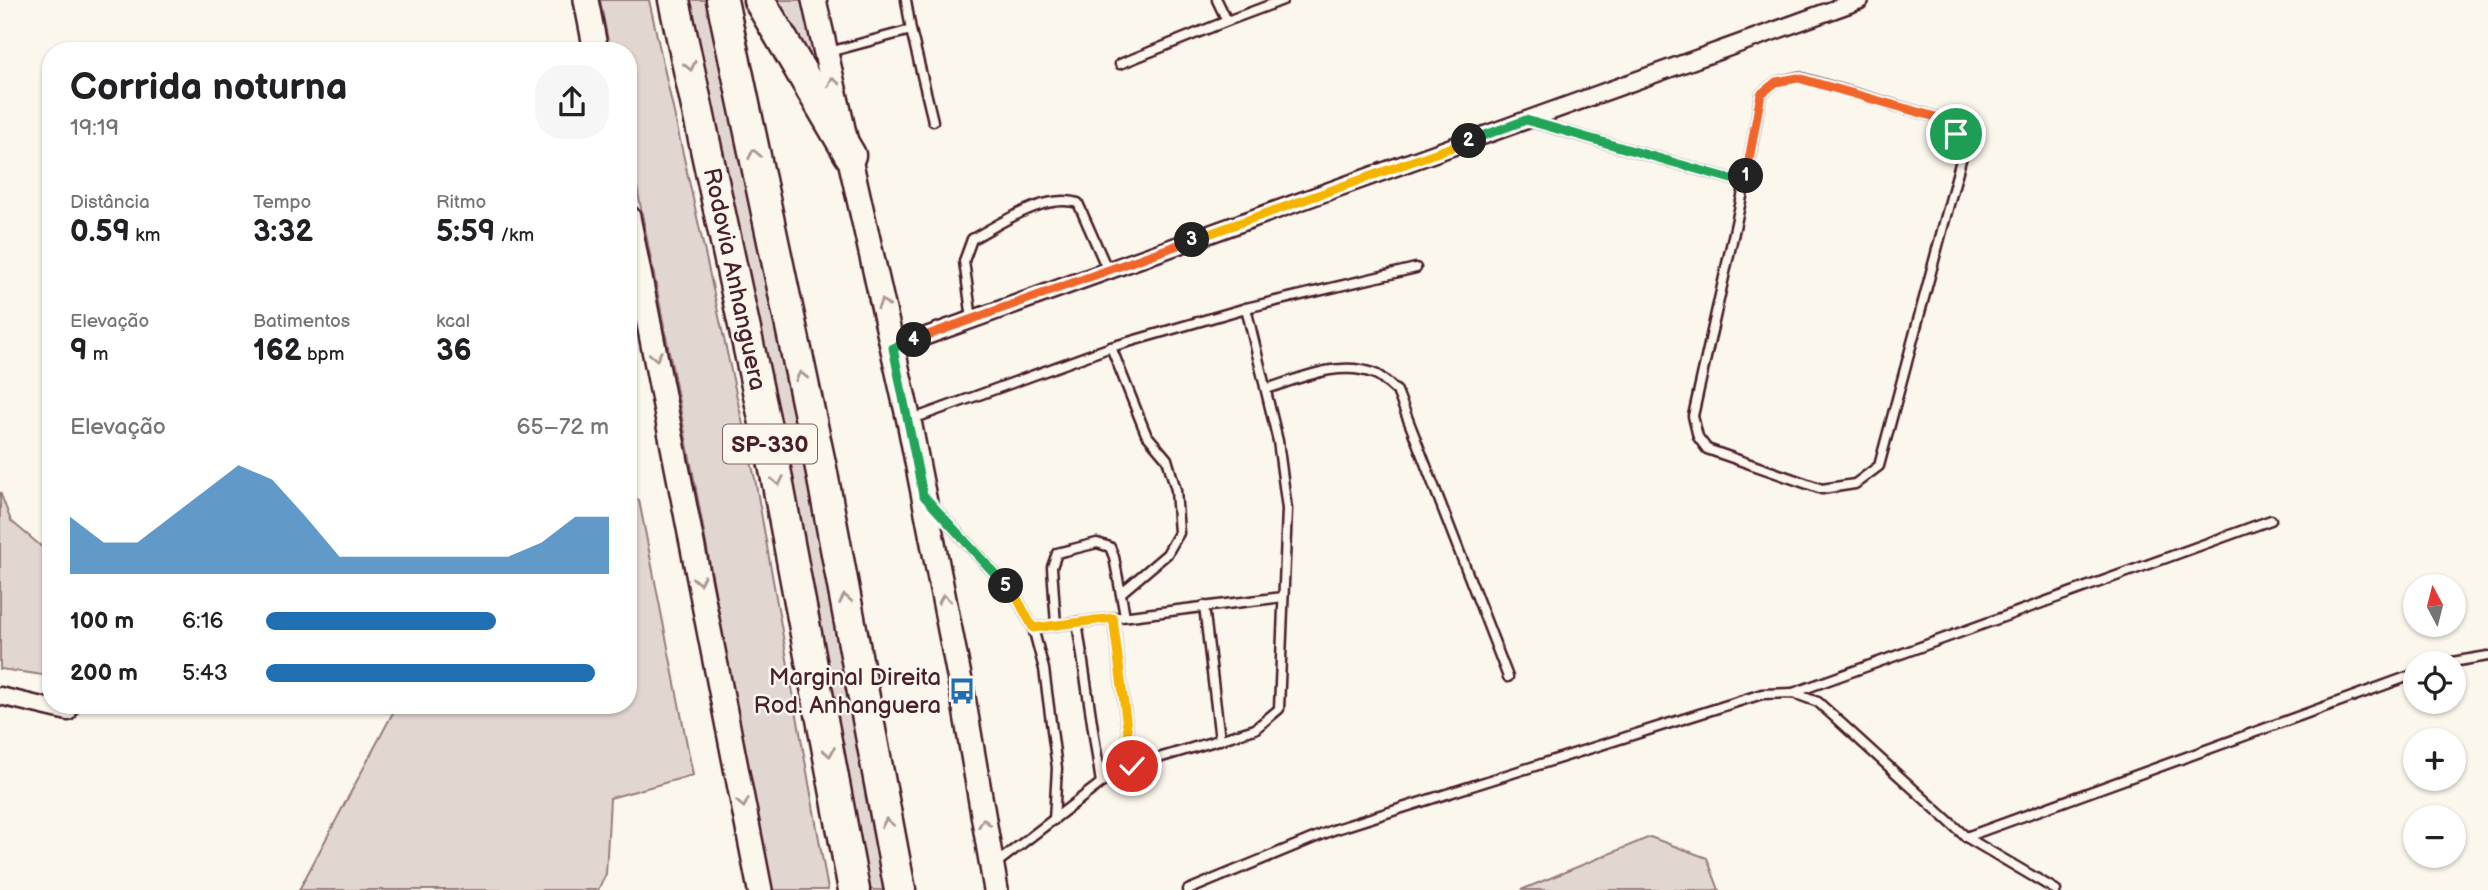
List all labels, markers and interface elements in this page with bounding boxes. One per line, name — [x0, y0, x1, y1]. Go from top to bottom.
one-way arrow — [681, 60, 696, 72]
text: Corrida noturna — [70, 65, 348, 110]
button: share — [535, 65, 609, 139]
one-way arrow — [826, 76, 841, 88]
pin — [1926, 104, 1986, 164]
text: 19:19 — [70, 114, 119, 142]
icon: arrive — [1937, 115, 1975, 153]
pin: 2 — [1452, 124, 1486, 158]
text: 2 — [1463, 129, 1474, 152]
one-way arrow — [748, 148, 763, 160]
pin: 1 — [1728, 158, 1764, 194]
text: 1 — [1742, 164, 1750, 187]
street label: Rodovia Anhanguera — [697, 165, 772, 393]
text: Distância — [70, 191, 150, 214]
text: Tempo — [253, 191, 311, 214]
text: Ritmo — [436, 191, 486, 214]
text: 0.59 — [70, 214, 130, 250]
text: 3:32 — [253, 214, 313, 250]
text: 5:59 — [436, 214, 495, 250]
pin: 3 — [1174, 222, 1210, 258]
text: km — [130, 224, 160, 247]
text: /km — [495, 224, 534, 247]
text: 3 — [1186, 228, 1197, 251]
one-way arrow — [877, 298, 891, 310]
text: Elevação — [70, 310, 149, 333]
text: Batimentos — [253, 310, 350, 333]
text: kcal — [436, 310, 470, 333]
pin: 4 — [897, 322, 932, 358]
text: 4 — [908, 328, 919, 351]
text: 9 — [70, 333, 88, 369]
text: 162 — [253, 333, 302, 369]
text: 36 — [436, 333, 472, 369]
text: m — [88, 343, 108, 366]
text: bpm — [302, 343, 344, 366]
one-way arrow — [647, 350, 662, 362]
one-way arrow — [795, 370, 810, 382]
text: Elevação — [70, 413, 166, 441]
text: 65–72 m — [517, 413, 609, 441]
road number: SP-330 — [723, 424, 817, 464]
one-way arrow — [769, 475, 784, 487]
pin: 5 — [988, 568, 1024, 604]
one-way arrow — [691, 574, 706, 586]
text: 5 — [1000, 574, 1011, 597]
north arrow — [2403, 574, 2466, 637]
map controls — [2403, 574, 2466, 868]
one-way arrow — [839, 593, 854, 605]
one-way arrow — [937, 593, 952, 605]
text: 100 m — [70, 607, 134, 635]
text: 6:16 — [182, 607, 224, 635]
button: locate — [2403, 651, 2466, 714]
text: 200 m — [70, 659, 138, 687]
text: 5:43 — [182, 659, 228, 687]
place label: Marginal Direita Rod. Anhanguera — [754, 663, 941, 720]
bus stop icon: Marginal Direita Rod. Anhanguera — [947, 676, 977, 706]
button: + — [2403, 728, 2466, 791]
pin — [1102, 736, 1162, 796]
one-way arrow — [821, 746, 836, 758]
icon: check — [1113, 747, 1151, 785]
one-way arrow — [735, 797, 750, 809]
button: − — [2403, 805, 2466, 868]
one-way arrow — [881, 817, 896, 829]
one-way arrow — [977, 817, 992, 829]

